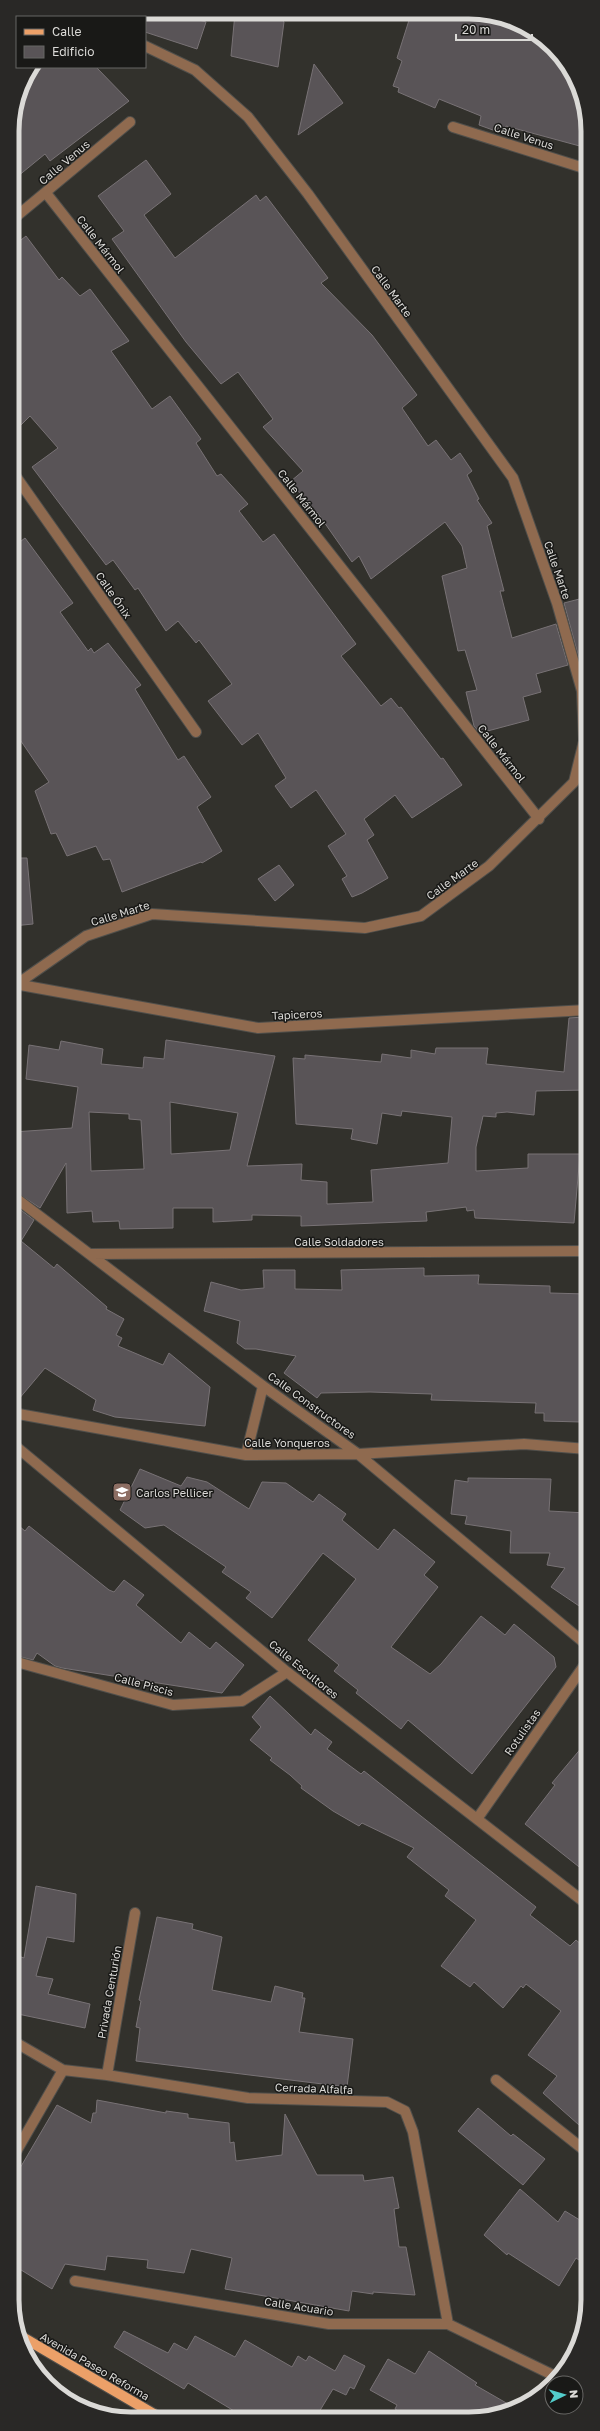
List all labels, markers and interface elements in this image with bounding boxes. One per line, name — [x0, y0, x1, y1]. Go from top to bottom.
legend — [16, 16, 146, 68]
scale bar — [456, 16, 532, 42]
text: 20 m — [462, 22, 490, 37]
text: Calle — [52, 24, 82, 39]
text: Edificio — [52, 44, 94, 59]
street label: Calle Venus — [492, 120, 556, 152]
street label: Calle Venus — [36, 137, 92, 187]
street label: Calle Mármol — [74, 213, 128, 276]
street label: Calle Marte — [369, 263, 415, 319]
street label: Calle Mármol — [275, 467, 329, 530]
street label: Calle Marte — [542, 539, 574, 601]
street label: Calle Ónix — [93, 569, 135, 621]
street label: Calle Mármol — [475, 722, 529, 785]
street label: Calle Marte — [424, 856, 480, 902]
street label: Calle Marte — [89, 898, 151, 928]
street label: Tapiceros — [271, 1006, 323, 1022]
street label: Calle Soldadores — [294, 1235, 384, 1248]
street label: Calle Constructores — [266, 1369, 358, 1441]
street label: Calle Yonqueros — [244, 1436, 330, 1449]
school or university icon: Carlos Pellicer — [111, 1481, 133, 1503]
place label: Carlos Pellicer — [136, 1486, 213, 1499]
street label: Calle Escultores — [267, 1637, 341, 1701]
street label: Calle Piscis — [113, 1670, 175, 1698]
street label: Rotulistas — [501, 1706, 543, 1758]
street label: Privada Centurión — [94, 1944, 124, 2040]
street label: Cerrada Alfalfa — [275, 2080, 353, 2096]
street label: Calle Acuario — [264, 2294, 335, 2318]
street label: Avenida Paseo Reforma — [38, 2329, 152, 2403]
north arrow — [544, 2375, 584, 2415]
text: N — [568, 2389, 581, 2399]

